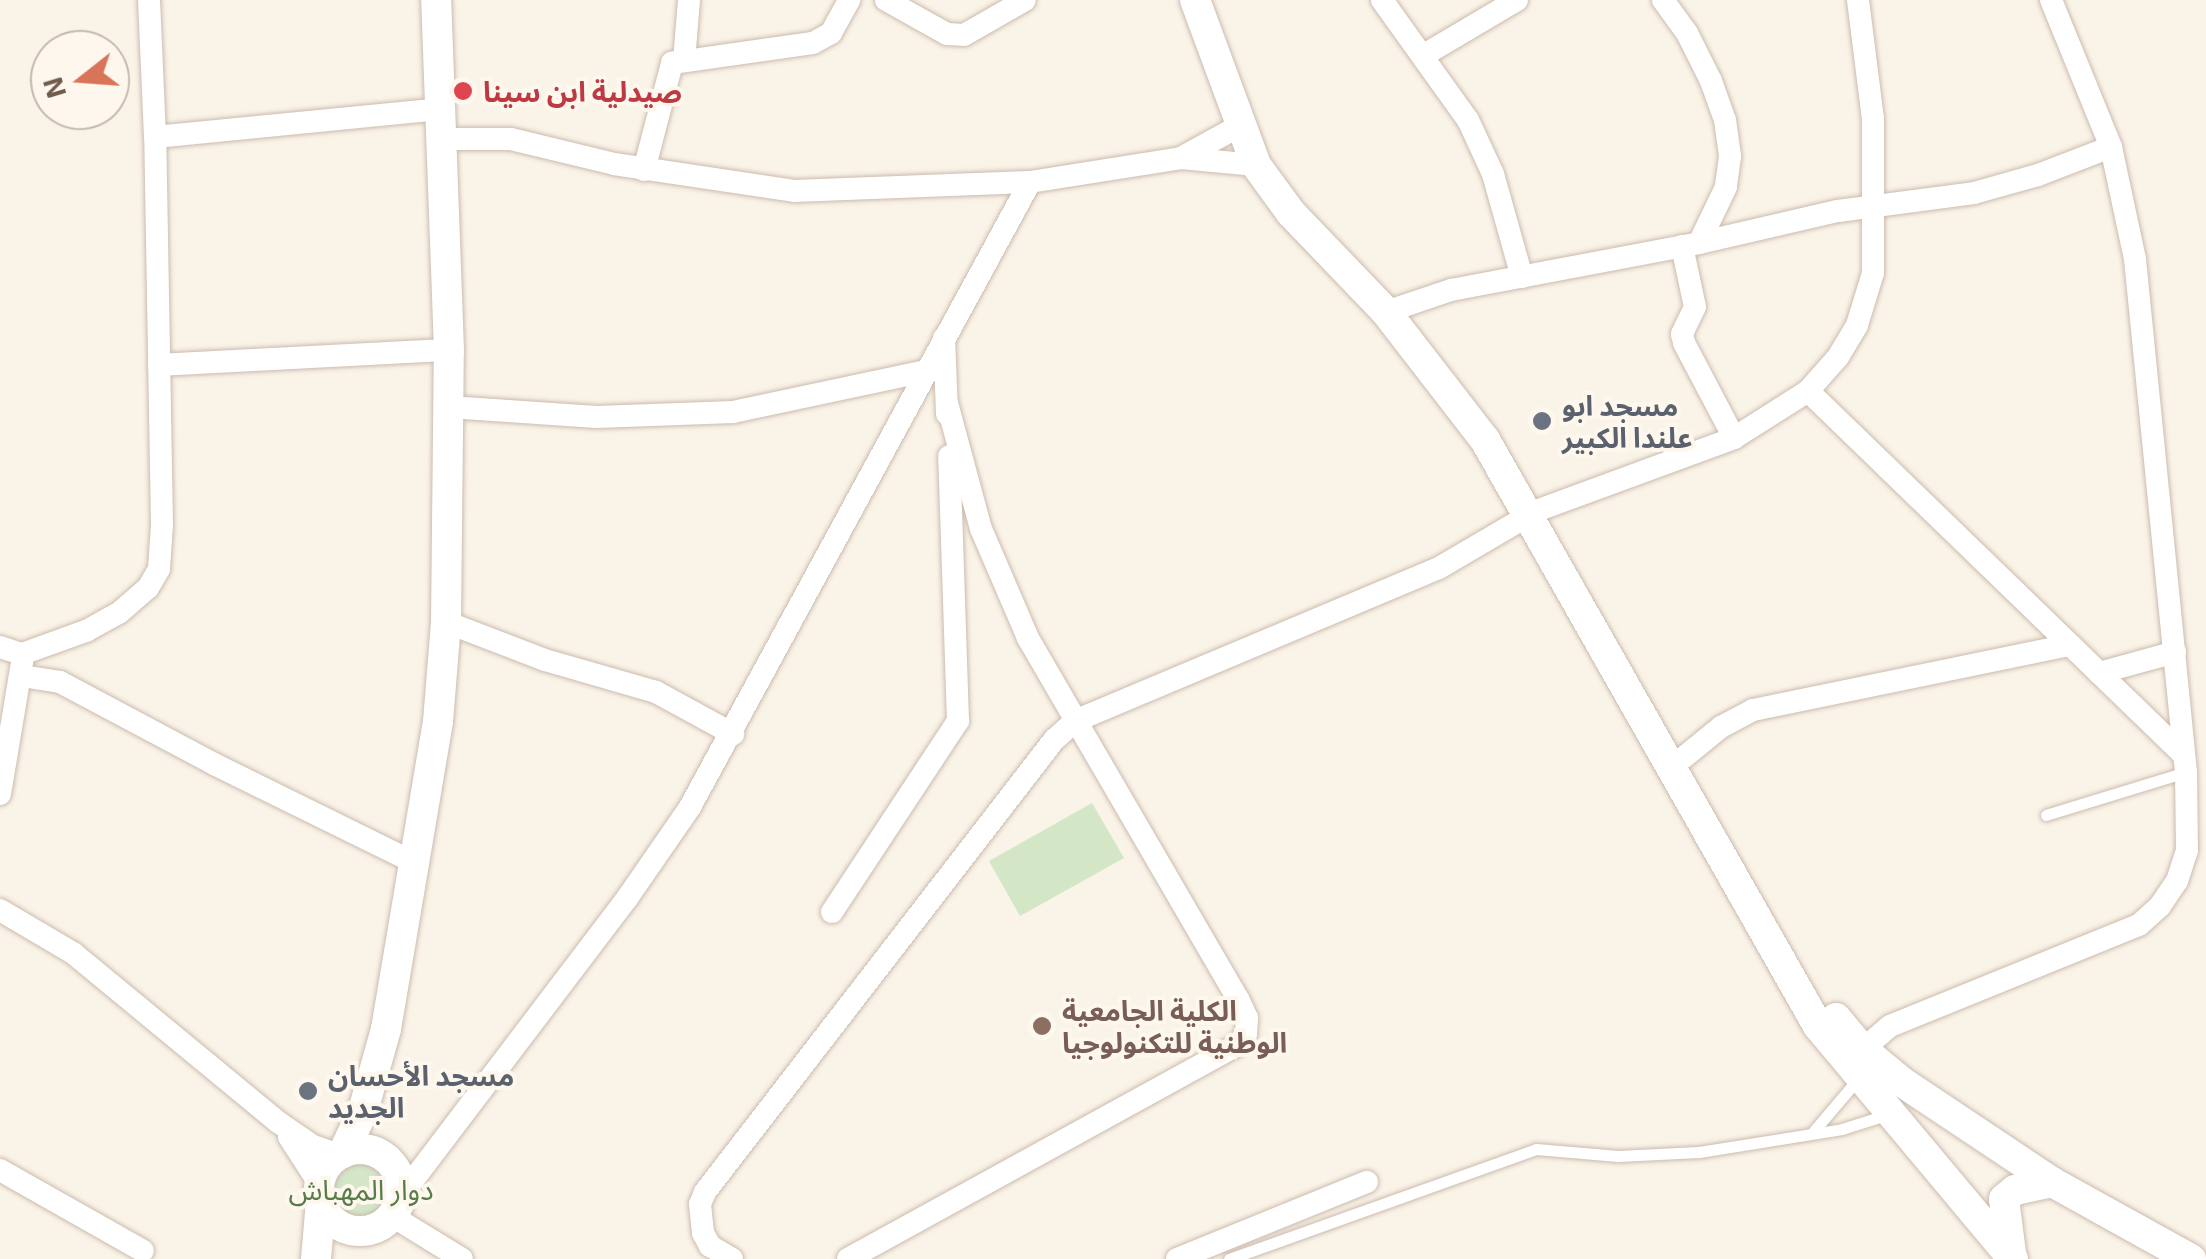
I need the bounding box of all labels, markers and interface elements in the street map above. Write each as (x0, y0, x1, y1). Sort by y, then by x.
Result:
north arrow (30, 30, 130, 130)
text: N (34, 74, 72, 103)
place label: صيدلية ابن سينا (483, 74, 682, 108)
marker: صيدلية ابن سينا (452, 80, 474, 102)
place label: مسجد ابو علندا الكبير (1562, 388, 1693, 454)
marker: مسجد ابو علندا الكبير (1531, 410, 1553, 432)
place label: الكلية الجامعية الوطنية للتكنولوجيا (1062, 993, 1287, 1059)
marker: الكلية الجامعية الوطنية للتكنولوجيا (1031, 1015, 1053, 1037)
place label: مسجد الأحسان الجديد (328, 1058, 514, 1124)
marker: مسجد الأحسان الجديد (297, 1080, 319, 1102)
park label: دوار المهباش (289, 1172, 433, 1206)

